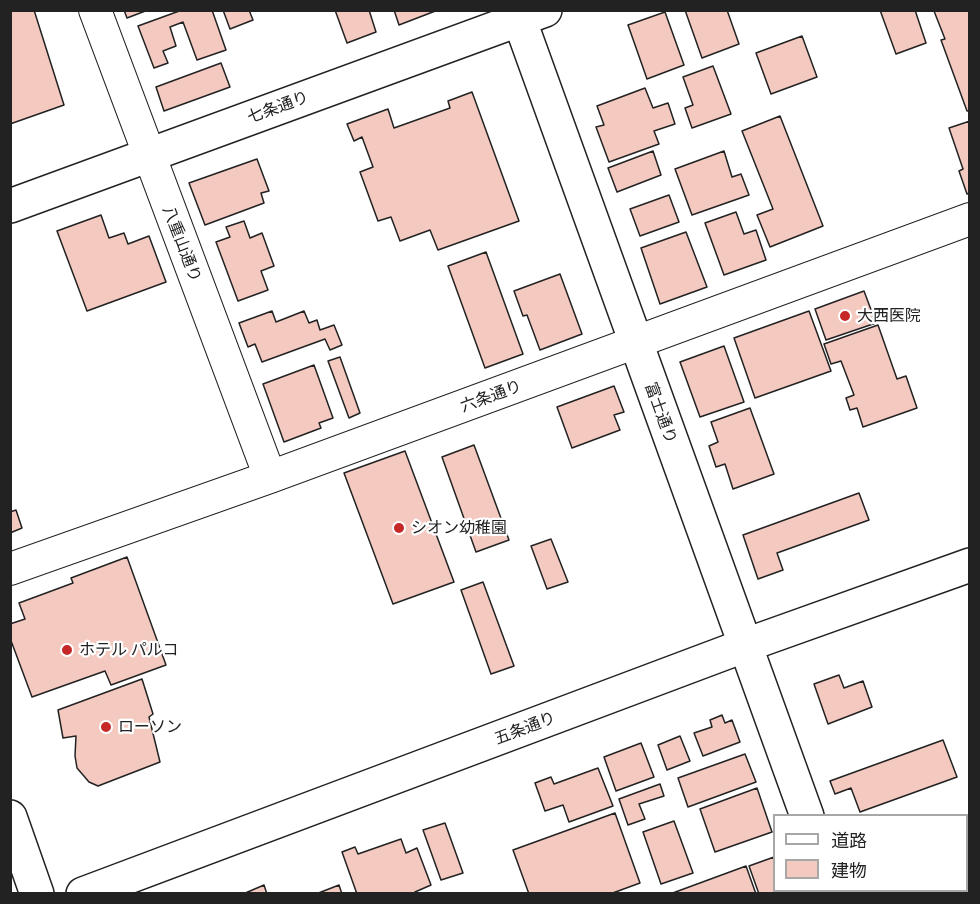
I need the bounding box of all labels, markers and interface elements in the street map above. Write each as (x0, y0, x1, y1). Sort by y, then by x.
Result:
street label: 七条通り (245, 87, 311, 127)
street label: 八重山通り (159, 203, 205, 285)
place label: 大西医院 (857, 306, 921, 326)
marker: 大西医院 (838, 309, 852, 323)
street label: 六条通り (458, 376, 524, 416)
street label: 富士通り (641, 380, 681, 446)
place label: シオン幼稚園 (411, 518, 507, 538)
marker: シオン幼稚園 (392, 521, 406, 535)
place label: ホテル パルコ (79, 640, 179, 660)
marker: ホテル パルコ (60, 643, 74, 657)
street label: 五条通り (492, 708, 558, 748)
place label: ローソン (118, 717, 182, 737)
marker: ローソン (99, 720, 113, 734)
legend (773, 814, 968, 892)
text: 道路 (831, 829, 867, 851)
text: 建物 (831, 859, 867, 881)

